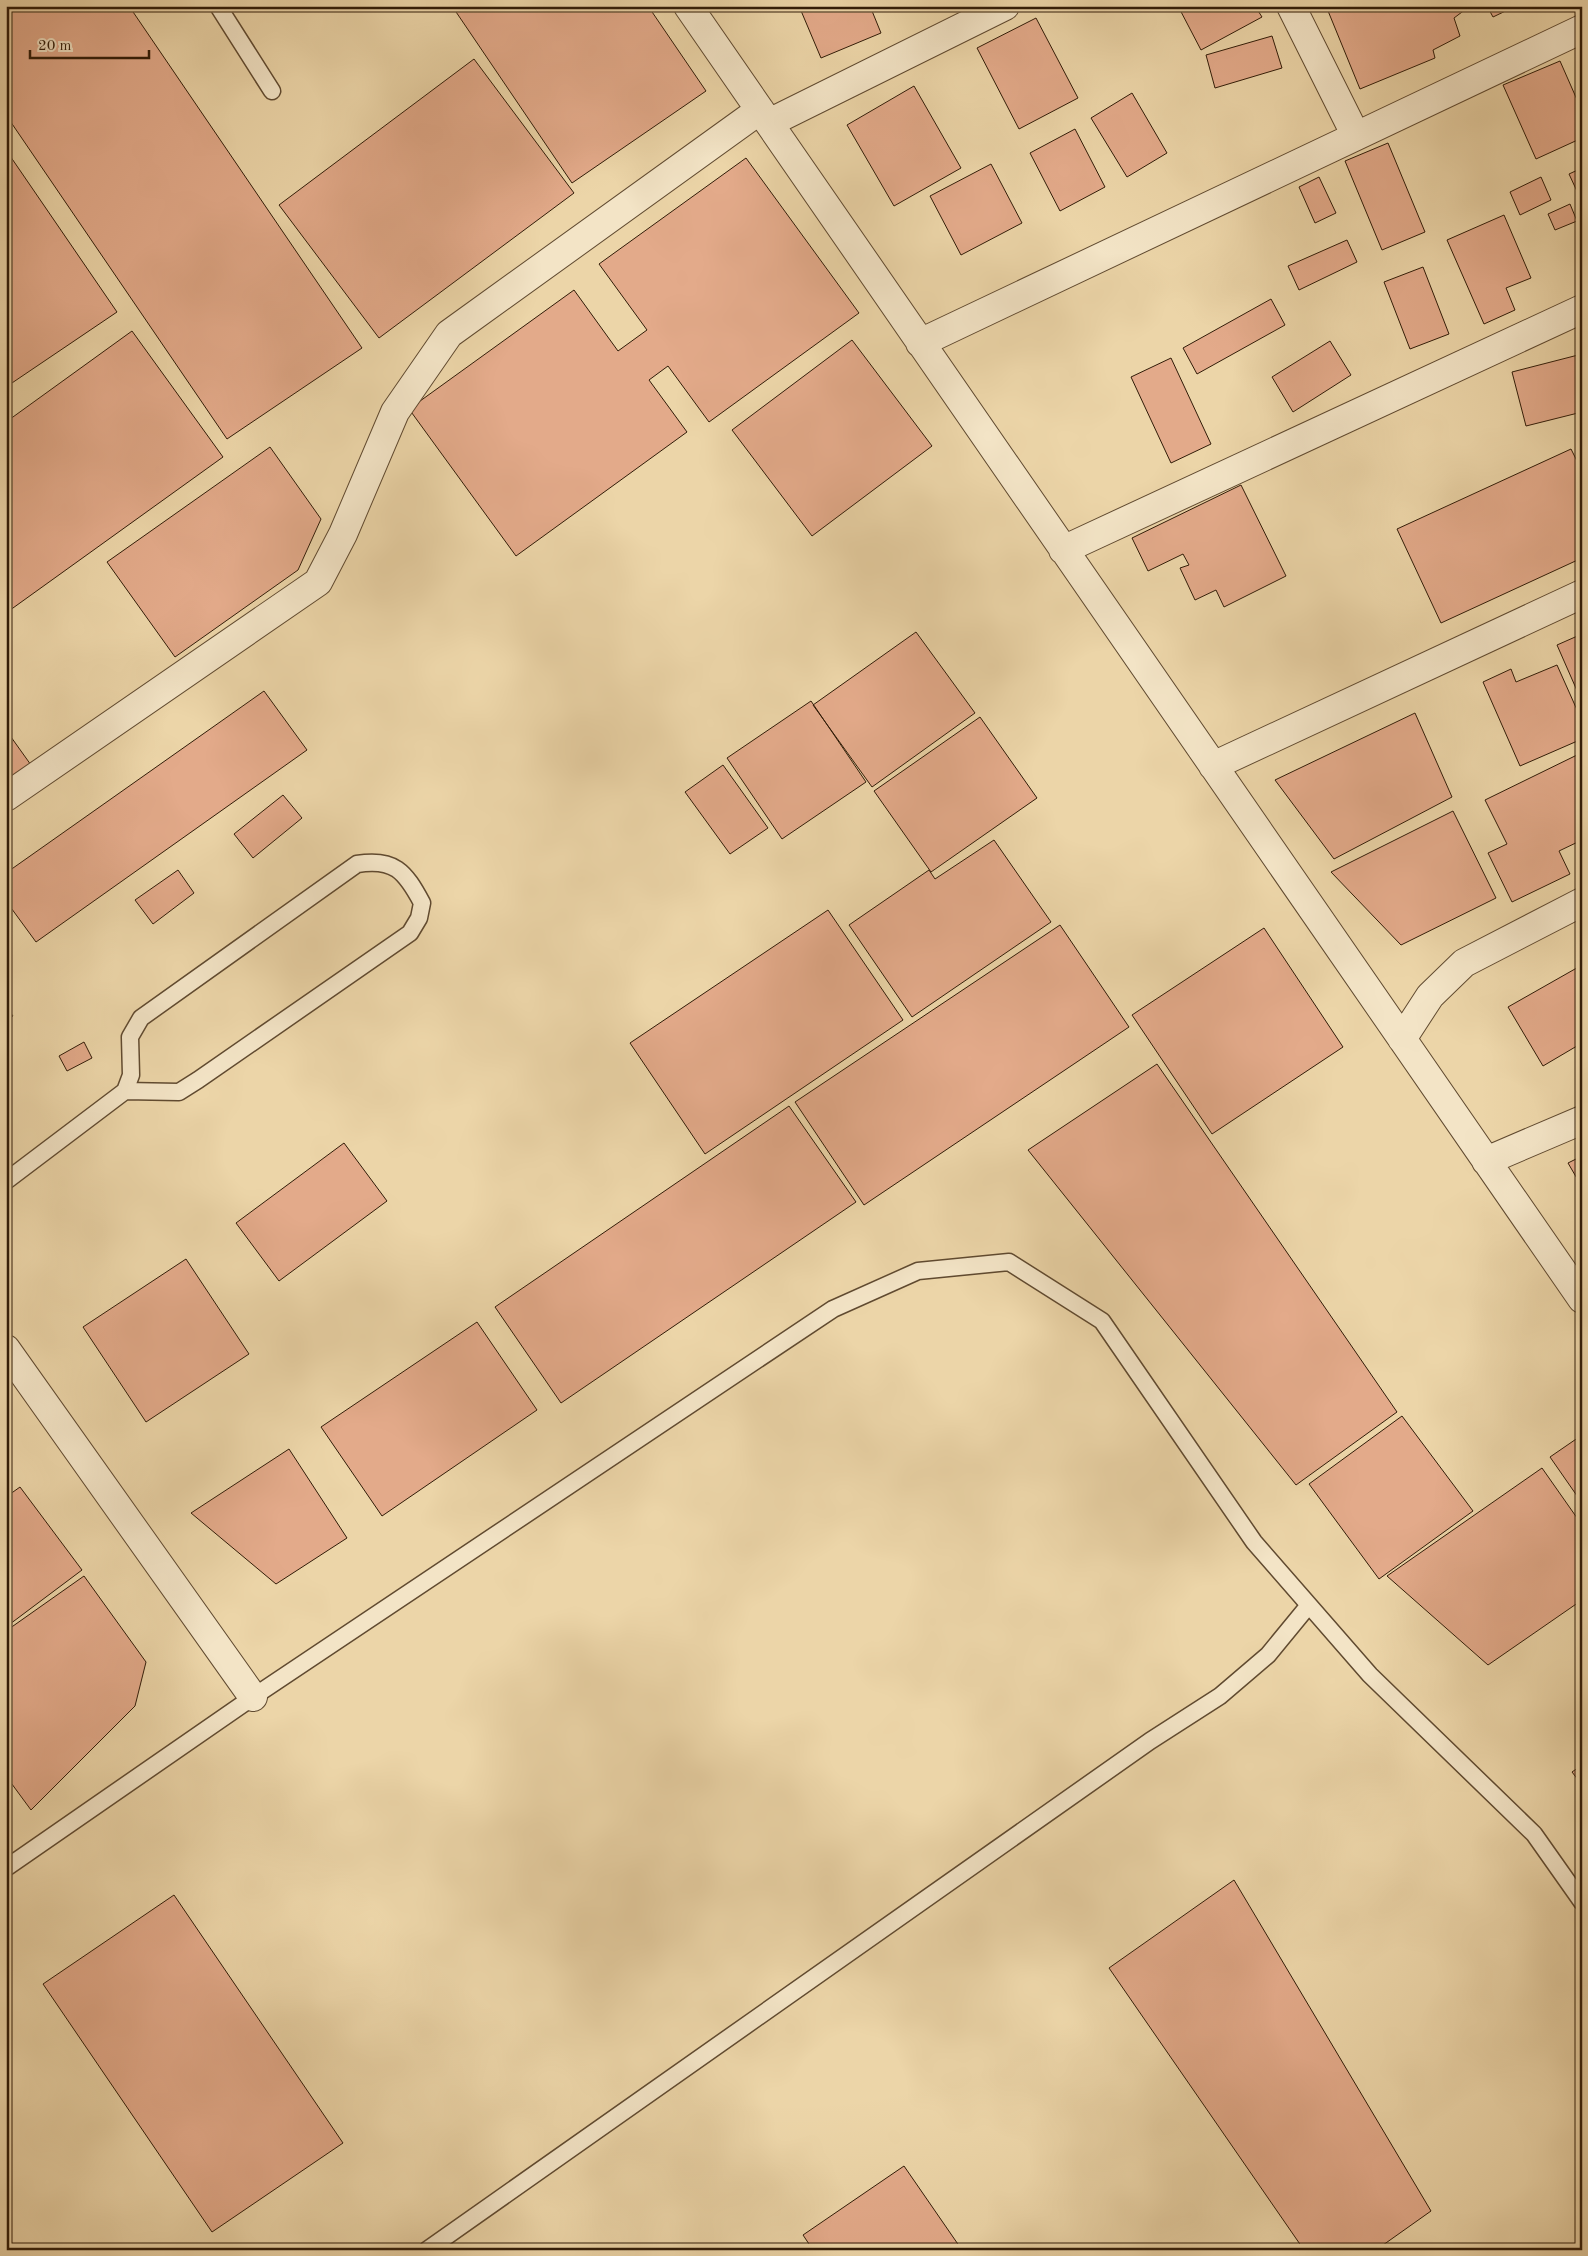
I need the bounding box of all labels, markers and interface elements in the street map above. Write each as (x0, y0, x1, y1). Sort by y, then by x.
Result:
scale bar (30, 28, 149, 60)
text: 20 m (38, 39, 72, 54)

